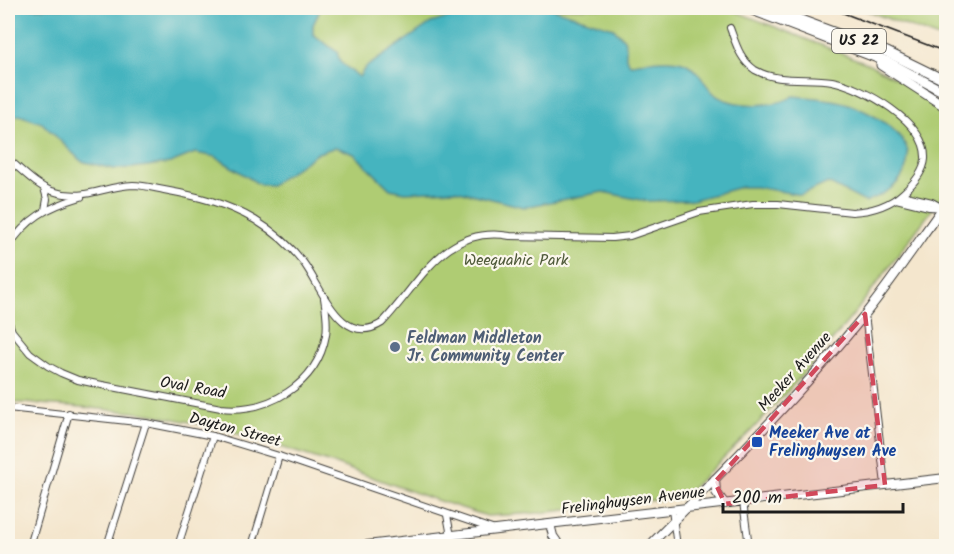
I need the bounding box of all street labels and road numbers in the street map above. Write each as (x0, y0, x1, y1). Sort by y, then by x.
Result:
road number: US 22 (832, 29, 886, 53)
street label: Meeker Avenue (752, 326, 838, 418)
street label: Oval Road (158, 370, 229, 406)
street label: Dayton Street (186, 406, 285, 454)
street label: Frelinghuysen Avenue (560, 480, 706, 522)

